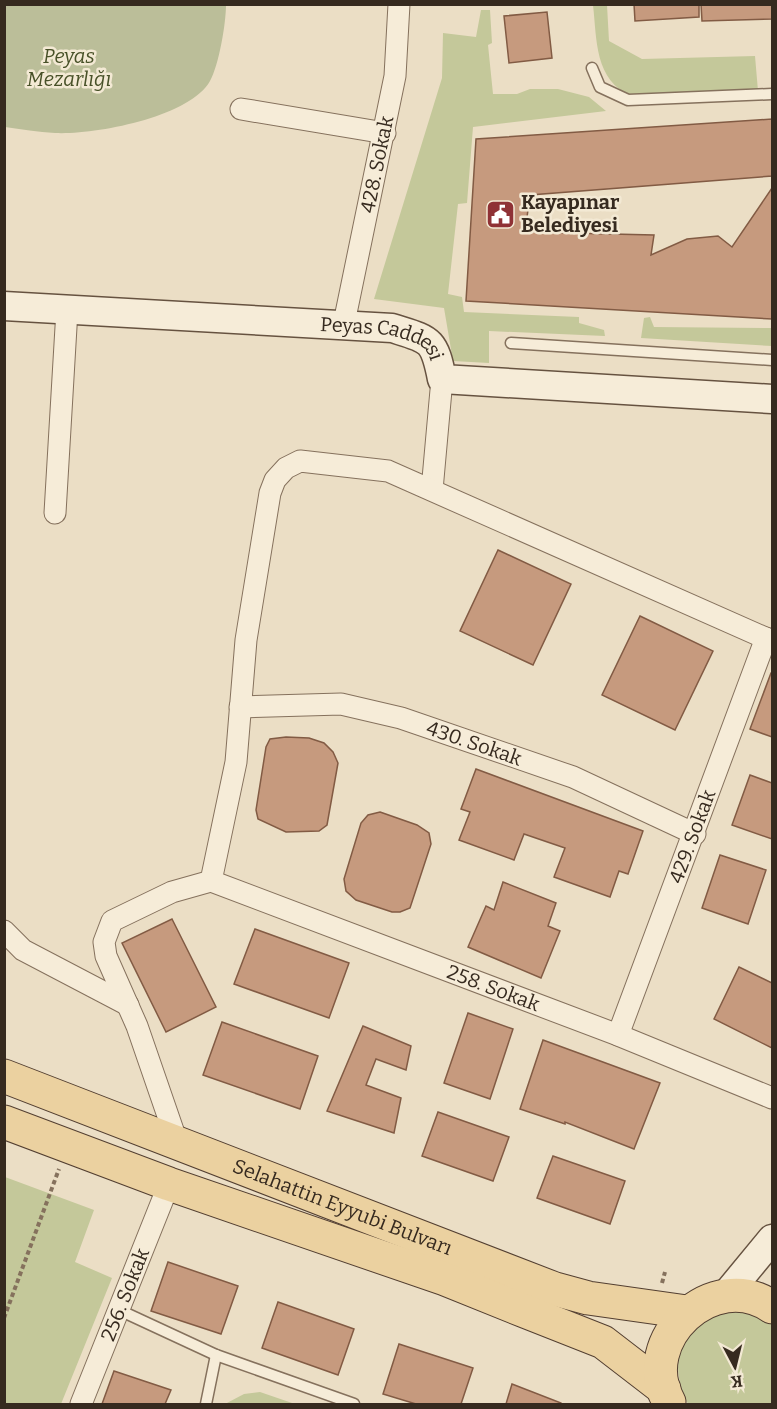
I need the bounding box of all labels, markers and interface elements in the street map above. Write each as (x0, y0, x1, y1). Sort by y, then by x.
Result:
park label: Peyas Mezarlığı (27, 44, 111, 91)
street label: 428. Sokak (355, 113, 399, 215)
place label: Kayapınar Belediyesi (521, 190, 620, 237)
public building icon: Kayapınar Belediyesi (484, 198, 516, 230)
street label: Peyas Caddesi (320, 312, 449, 363)
street label: 430. Sokak (423, 716, 526, 771)
street label: 429. Sokak (664, 786, 721, 886)
street label: 258. Sokak (444, 959, 544, 1017)
street label: Selahattin Eyyubi Bulvarı (229, 1154, 456, 1260)
street label: 256. Sokak (96, 1244, 154, 1344)
north arrow (705, 1337, 765, 1397)
text: K (729, 1371, 744, 1392)

